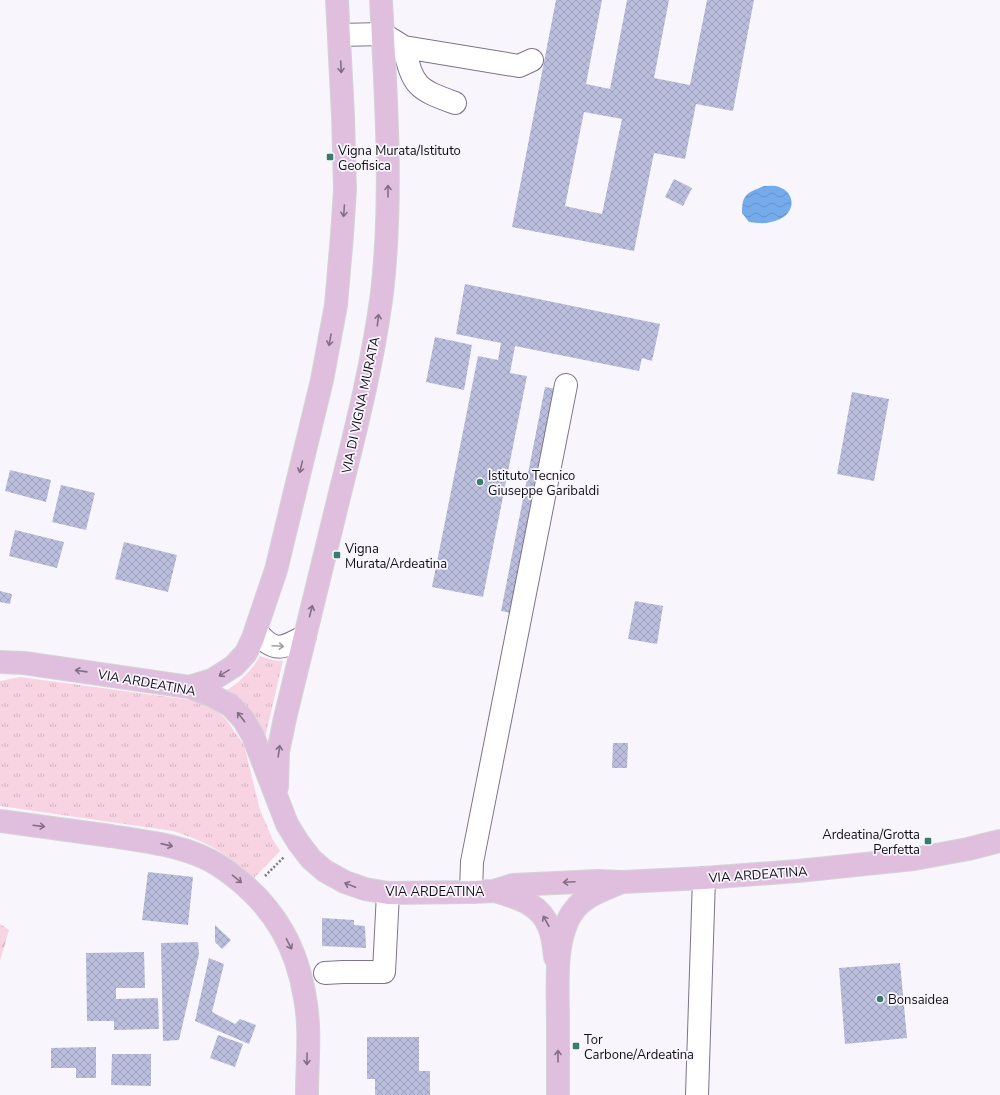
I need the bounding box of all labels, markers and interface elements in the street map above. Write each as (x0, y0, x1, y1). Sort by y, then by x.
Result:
one-way arrow (337, 60, 344, 73)
place label: Vigna Murata/Istituto Geofisica (337, 142, 461, 175)
marker: Vigna Murata/Istituto Geofisica (325, 152, 335, 162)
one-way arrow (384, 185, 392, 198)
one-way arrow (340, 204, 347, 217)
one-way arrow (374, 314, 382, 327)
one-way arrow (326, 333, 334, 346)
street label: VIA DI VIGNA MURATA (337, 335, 384, 476)
one-way arrow (296, 460, 304, 473)
place label: Istituto Tecnico Giuseppe Garibaldi (488, 467, 599, 500)
marker: Istituto Tecnico Giuseppe Garibaldi (475, 477, 485, 487)
place label: Vigna Murata/Ardeatina (344, 540, 447, 573)
marker: Vigna Murata/Ardeatina (332, 550, 342, 560)
one-way arrow (308, 605, 316, 618)
one-way arrow (272, 642, 285, 649)
street label: VIA ARDEATINA (95, 665, 198, 701)
one-way arrow (75, 667, 88, 675)
one-way arrow (218, 670, 230, 678)
one-way arrow (237, 711, 246, 722)
one-way arrow (275, 745, 283, 758)
one-way arrow (32, 822, 45, 830)
place label: Ardeatina/Grotta Perfetta (822, 826, 920, 859)
marker: Ardeatina/Grotta Perfetta (923, 836, 933, 846)
one-way arrow (160, 842, 173, 849)
street label: VIA ARDEATINA (707, 863, 809, 888)
one-way arrow (231, 874, 242, 883)
one-way arrow (563, 879, 576, 886)
one-way arrow (345, 880, 357, 888)
street label: VIA ARDEATINA (384, 883, 485, 901)
one-way arrow (542, 915, 549, 927)
one-way arrow (286, 938, 294, 950)
place label: Bonsaidea (888, 991, 949, 1009)
marker: Bonsaidea (875, 994, 885, 1004)
place label: Tor Carbone/Ardeatina (584, 1031, 694, 1064)
marker: Tor Carbone/Ardeatina (571, 1041, 581, 1051)
one-way arrow (554, 1050, 562, 1063)
one-way arrow (304, 1052, 311, 1065)

